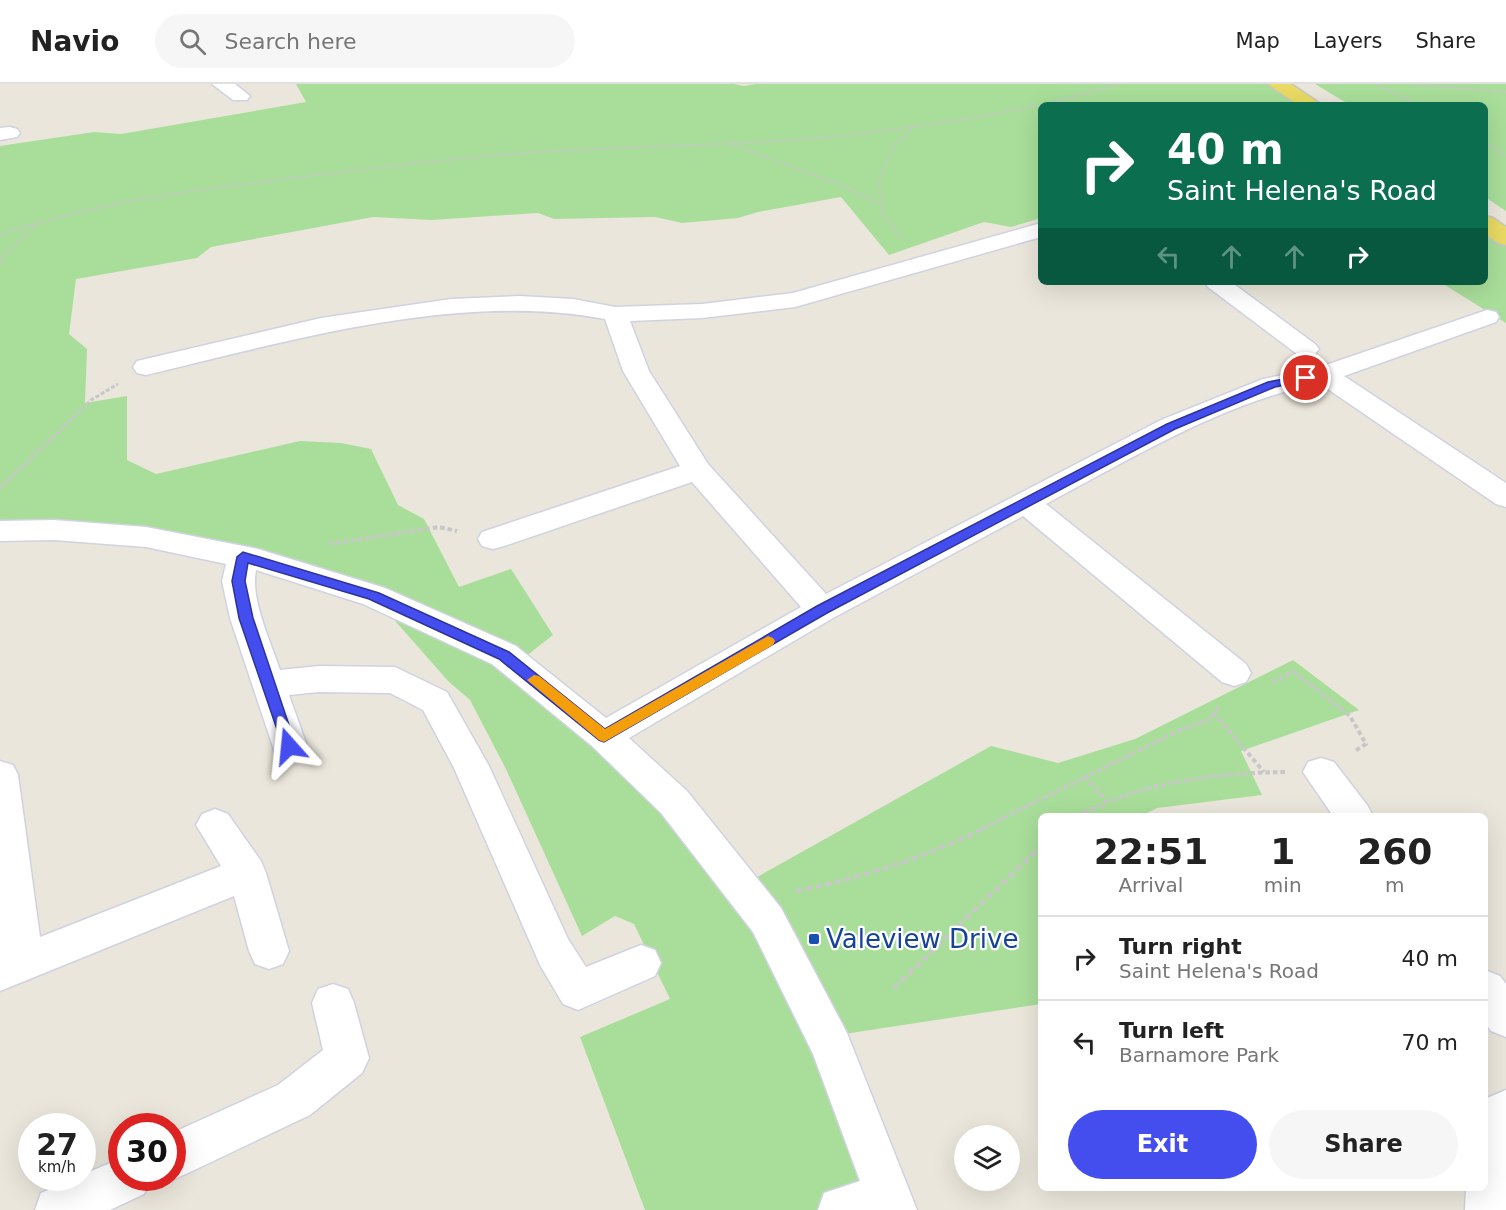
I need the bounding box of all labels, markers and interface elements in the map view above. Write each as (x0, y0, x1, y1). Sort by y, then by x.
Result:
search box (155, 14, 575, 68)
text: Navio (30, 25, 119, 58)
icon: search (176, 25, 209, 58)
text: Search here (224, 29, 357, 54)
text: Map (1236, 29, 1280, 53)
text: Layers (1313, 29, 1382, 53)
text: Share (1415, 29, 1476, 53)
text: 40 m (1167, 125, 1284, 174)
icon: right (1068, 126, 1146, 204)
text: Saint Helena's Road (1167, 175, 1437, 206)
icon: left (1152, 240, 1185, 273)
icon: ahead (1215, 240, 1248, 273)
icon: ahead (1278, 240, 1311, 273)
icon: right (1341, 240, 1374, 273)
pin (1280, 352, 1331, 403)
icon: arrive (1289, 361, 1322, 394)
position arrow (257, 714, 321, 778)
text: 22:51 (1094, 831, 1208, 872)
text: 1 (1270, 831, 1295, 872)
text: 260 (1357, 831, 1432, 872)
text: Arrival (1118, 873, 1183, 897)
text: min (1264, 873, 1302, 897)
text: m (1385, 873, 1405, 897)
place label: Valeview Drive (826, 924, 1018, 954)
marker: Valeview Drive (807, 932, 821, 946)
text: Turn right (1119, 934, 1242, 959)
icon: right (1068, 942, 1101, 975)
text: 40 m (1402, 946, 1458, 971)
text: Saint Helena's Road (1119, 959, 1319, 983)
text: Turn left (1119, 1018, 1224, 1043)
icon: left (1068, 1026, 1101, 1059)
text: 70 m (1402, 1030, 1458, 1055)
text: Barnamore Park (1119, 1043, 1279, 1067)
button: Exit (1068, 1110, 1257, 1179)
button: Share (1269, 1110, 1458, 1179)
speed limit sign: 30 (108, 1113, 186, 1191)
map controls (954, 1125, 1020, 1191)
button: layers (954, 1125, 1020, 1191)
text: 27 (36, 1127, 78, 1162)
text: km/h (38, 1158, 76, 1176)

